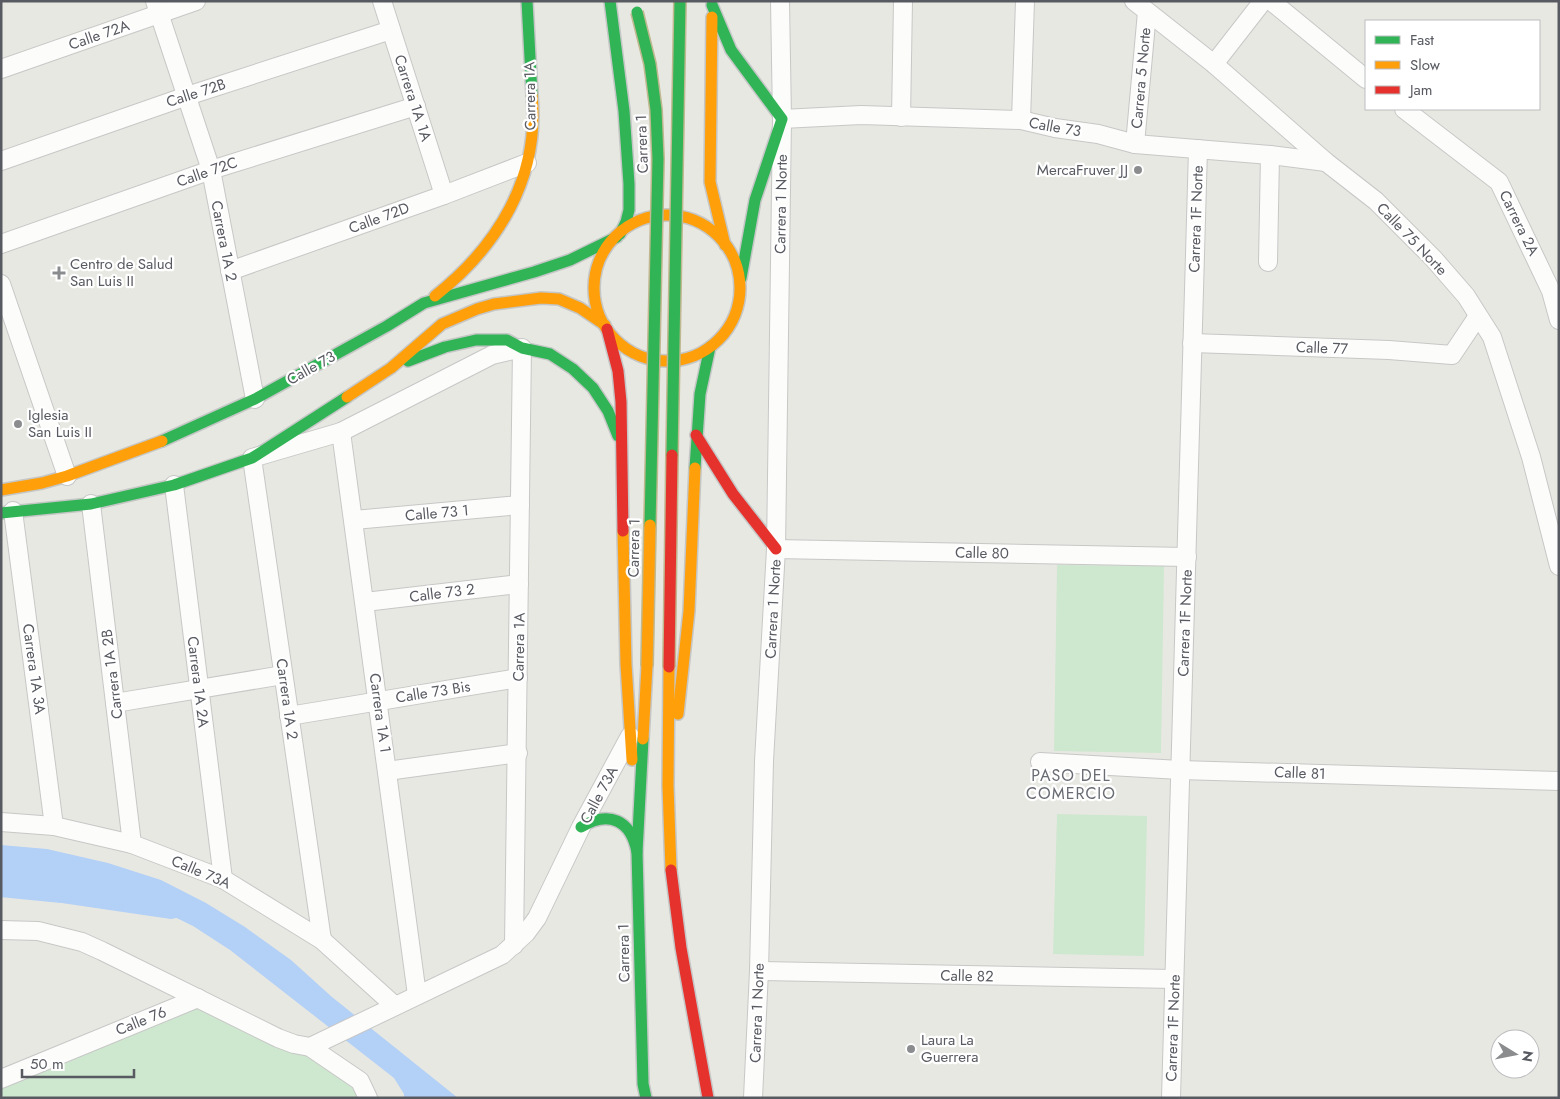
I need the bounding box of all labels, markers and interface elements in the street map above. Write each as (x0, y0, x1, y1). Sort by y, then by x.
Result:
street label: Calle 72A (66, 14, 132, 56)
legend (1365, 20, 1540, 110)
street label: Carrera 5 Norte (1126, 26, 1156, 129)
text: Fast (1410, 29, 1434, 51)
street label: Carrera 1A 1A (389, 52, 437, 144)
text: Slow (1410, 54, 1441, 76)
street label: Carrera 1A (518, 61, 542, 131)
street label: Calle 72B (163, 73, 229, 113)
text: Jam (1408, 79, 1433, 101)
street label: Calle 73 (1027, 112, 1083, 142)
street label: Carrera 1 (630, 114, 654, 174)
street label: Calle 72C (173, 151, 241, 193)
street label: Carrera 1 Norte (769, 154, 793, 254)
place label: MercaFruver JJ (1037, 159, 1128, 181)
marker: MercaFruver JJ (1132, 164, 1144, 176)
street label: Carrera 1F Norte (1183, 165, 1209, 273)
street label: Carrera 2A (1494, 186, 1544, 260)
street label: Calle 72D (346, 197, 412, 239)
street label: Calle 75 Norte (1372, 198, 1453, 281)
street label: Carrera 1A 2 (205, 199, 243, 283)
place label: Centro de Salud San Luis II (70, 253, 173, 292)
marker: Centro de Salud San Luis II (52, 266, 66, 280)
street label: Calle 77 (1295, 336, 1349, 360)
street label: Calle 73 (283, 346, 339, 390)
place label: Iglesia San Luis II (28, 404, 92, 443)
marker: Iglesia San Luis II (12, 418, 24, 430)
street label: Calle 73 1 (404, 499, 470, 527)
street label: Carrera 1 (622, 518, 646, 578)
street label: Calle 80 (955, 542, 1009, 564)
street label: Carrera 1 Norte (759, 558, 787, 659)
street label: Carrera 1F Norte (1172, 569, 1198, 677)
street label: Calle 73 2 (408, 578, 476, 608)
street label: Carrera 1A (507, 612, 531, 682)
street label: Carrera 1A 3A (17, 622, 51, 716)
street label: Carrera 1A 2B (96, 628, 128, 720)
street label: Carrera 1A 2A (181, 635, 215, 729)
street label: Carrera 1A 2 (270, 657, 304, 741)
street label: Carrera 1A 1 (364, 672, 396, 754)
street label: Calle 73 Bis (394, 675, 472, 709)
street label: Calle 81 (1274, 761, 1326, 785)
street label: Calle 73A (575, 762, 623, 828)
district label: PASO DEL COMERCIO (1026, 764, 1116, 805)
street label: Calle 73A (168, 850, 234, 894)
street label: Carrera 1 (612, 923, 636, 983)
street label: Carrera 1 Norte (744, 963, 770, 1063)
street label: Calle 82 (940, 965, 994, 987)
street label: Carrera 1F Norte (1160, 974, 1186, 1082)
street label: Calle 76 (112, 1001, 170, 1041)
place label: Laura La Guerrera (921, 1029, 978, 1068)
north arrow (1490, 1029, 1540, 1079)
marker: Laura La Guerrera (905, 1043, 917, 1055)
scale bar (22, 1046, 135, 1078)
text: N (1517, 1049, 1539, 1063)
text: 50 m (30, 1053, 64, 1075)

